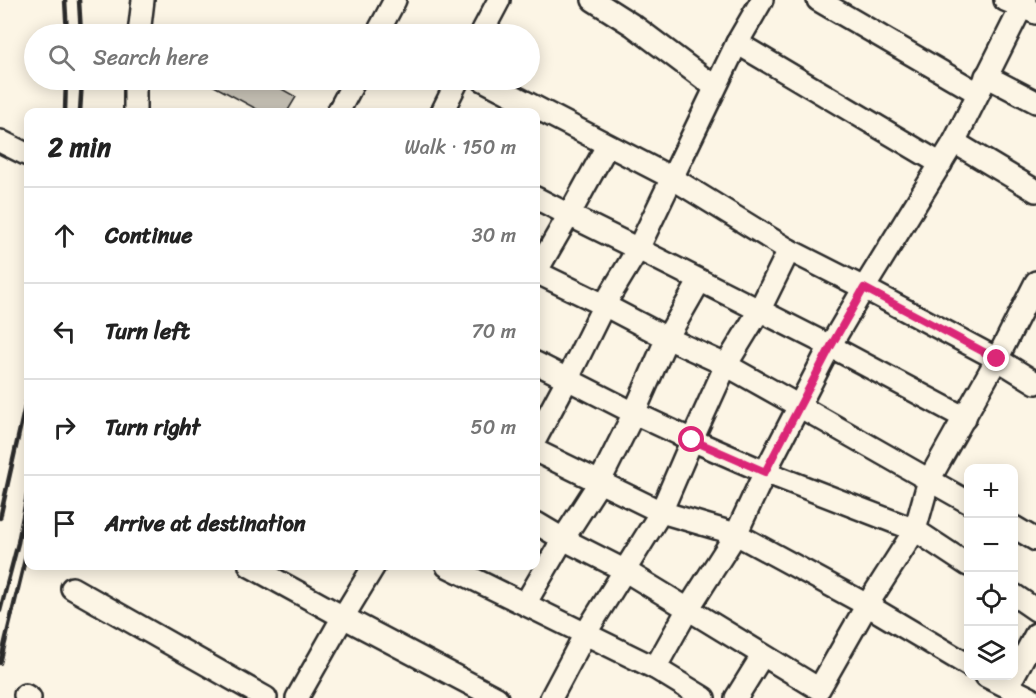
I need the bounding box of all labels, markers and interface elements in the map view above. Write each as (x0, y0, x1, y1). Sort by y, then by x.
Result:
search box (24, 24, 540, 90)
text: Search here (93, 38, 209, 77)
icon: search (45, 41, 78, 74)
text: 2 min (48, 124, 111, 170)
text: Walk · 150 m (404, 130, 516, 165)
text: Continue (105, 216, 193, 255)
text: 30 m (472, 218, 516, 253)
icon: ahead (48, 219, 81, 252)
text: Turn left (105, 312, 190, 351)
text: 70 m (471, 314, 516, 349)
icon: left (48, 315, 81, 348)
route end (983, 345, 1009, 371)
text: Turn right (105, 408, 200, 447)
text: 50 m (471, 410, 516, 445)
icon: right (48, 411, 81, 444)
route start (678, 426, 704, 452)
map controls (964, 464, 1018, 680)
button: + (964, 464, 1018, 518)
text: Arrive at destination (105, 504, 306, 543)
icon: arrive (48, 507, 81, 540)
button: − (964, 518, 1018, 572)
button: locate (964, 572, 1018, 626)
button: layers (964, 626, 1018, 680)

